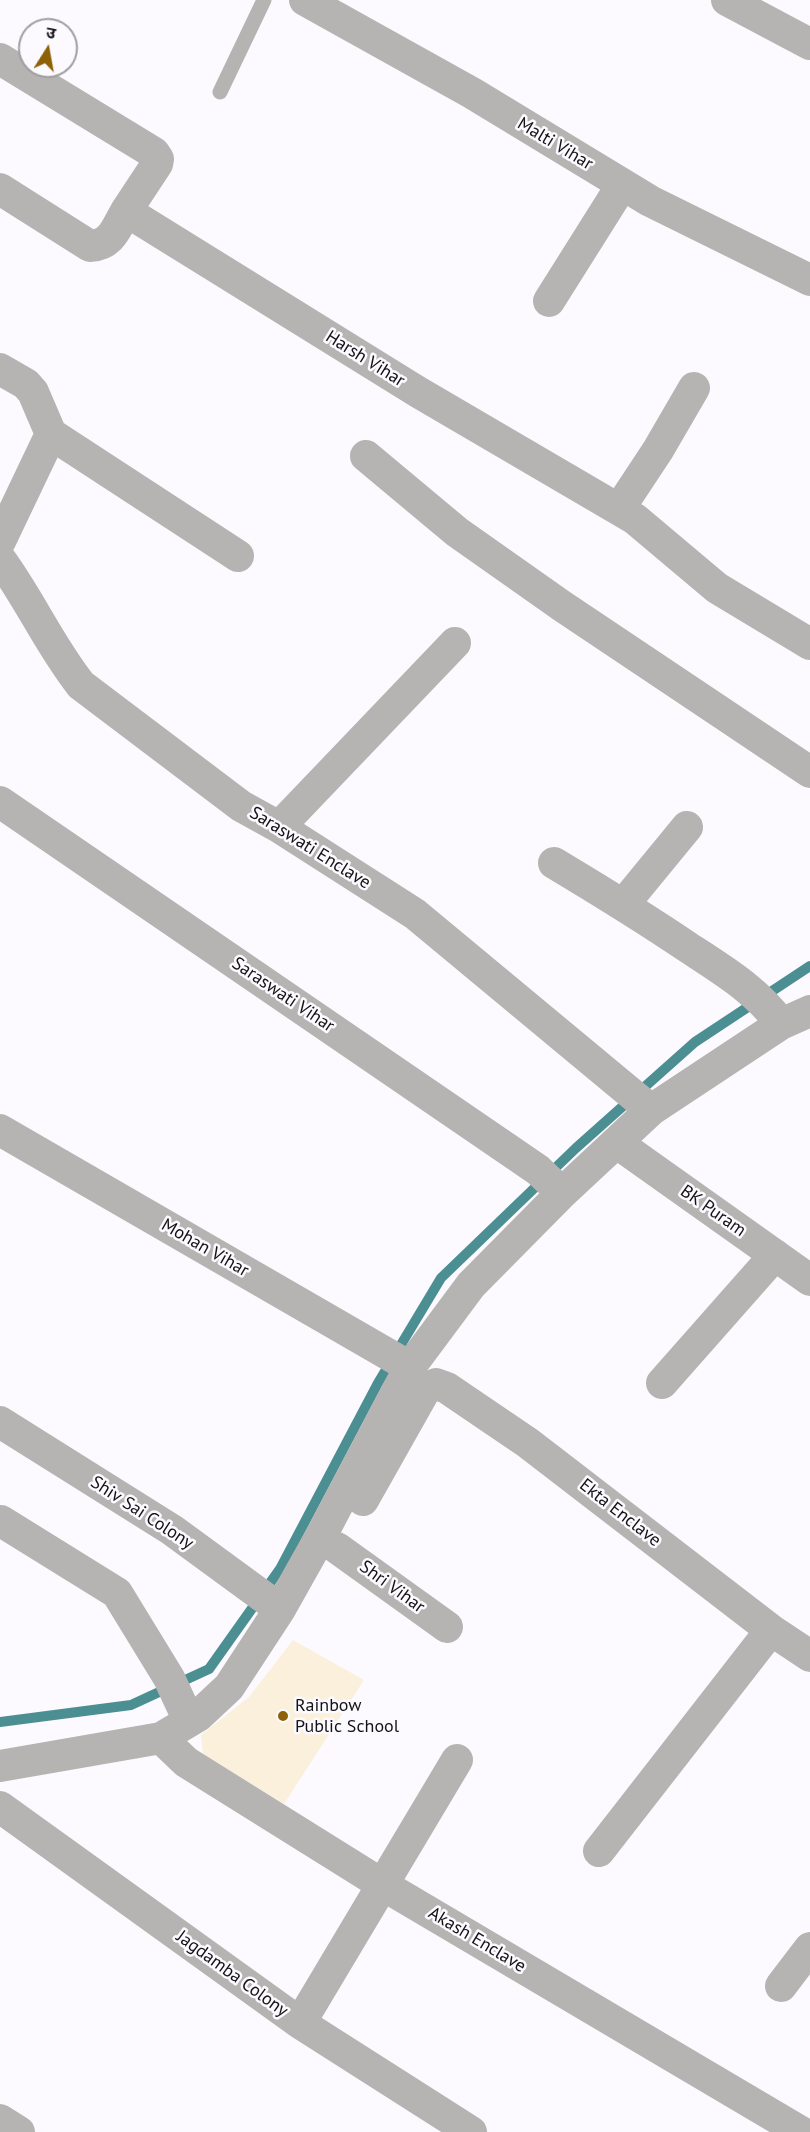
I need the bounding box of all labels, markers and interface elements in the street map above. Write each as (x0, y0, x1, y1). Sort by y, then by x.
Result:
north arrow (18, 18, 78, 78)
text: उ (45, 22, 58, 43)
street label: Malti Vihar (513, 113, 597, 175)
street label: Harsh Vihar (321, 326, 409, 392)
street label: Saraswati Enclave (246, 802, 374, 894)
street label: Saraswati Vihar (228, 953, 338, 1037)
street label: BK Puram (676, 1181, 750, 1241)
street label: Mohan Vihar (157, 1214, 253, 1282)
street label: Shiv Sai Colony (87, 1472, 197, 1554)
street label: Ekta Enclave (575, 1474, 665, 1552)
street label: Shri Vihar (355, 1556, 429, 1618)
place label: Rainbow Public School (295, 1695, 399, 1738)
marker: Rainbow Public School (276, 1709, 290, 1723)
street label: Akash Enclave (424, 1902, 530, 1978)
street label: Jagdamba Colony (172, 1926, 292, 2022)

